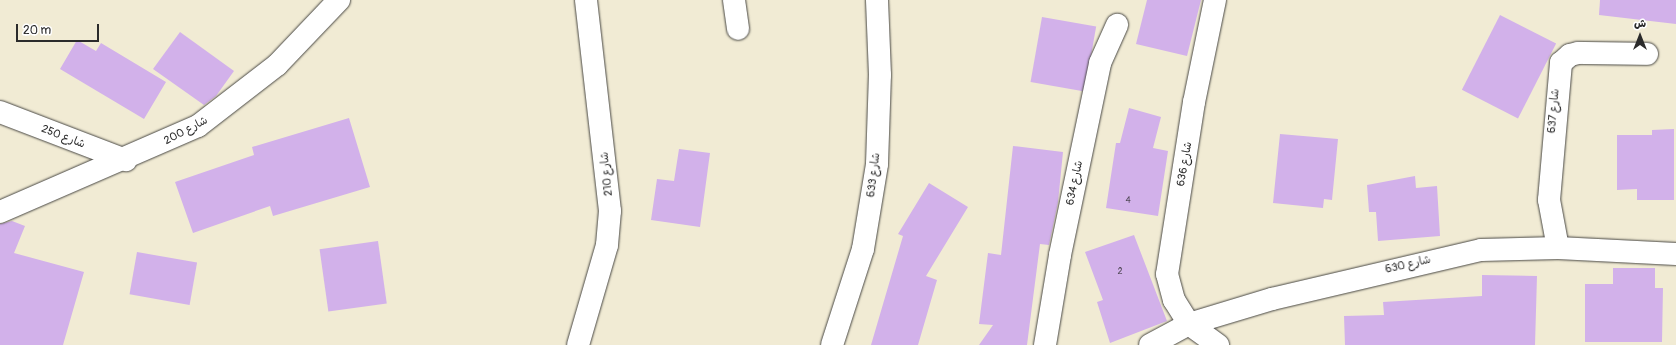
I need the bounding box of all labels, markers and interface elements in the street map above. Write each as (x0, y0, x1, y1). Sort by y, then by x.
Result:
scale bar (18, 16, 101, 42)
north arrow (1620, 16, 1660, 56)
text: ش (1634, 17, 1646, 30)
text: 20 m (23, 23, 51, 38)
street label: شارع 637 (1545, 88, 1563, 134)
street label: شارع 200 (162, 114, 210, 148)
street label: شارع 250 (39, 123, 87, 151)
street label: شارع 636 (1175, 141, 1195, 187)
street label: شارع 210 (598, 151, 616, 197)
street label: شارع 633 (865, 152, 883, 198)
street label: شارع 634 (1064, 160, 1086, 206)
house number: 4 (1125, 196, 1131, 206)
street label: شارع 630 (1384, 253, 1432, 277)
house number: 2 (1117, 267, 1123, 277)

